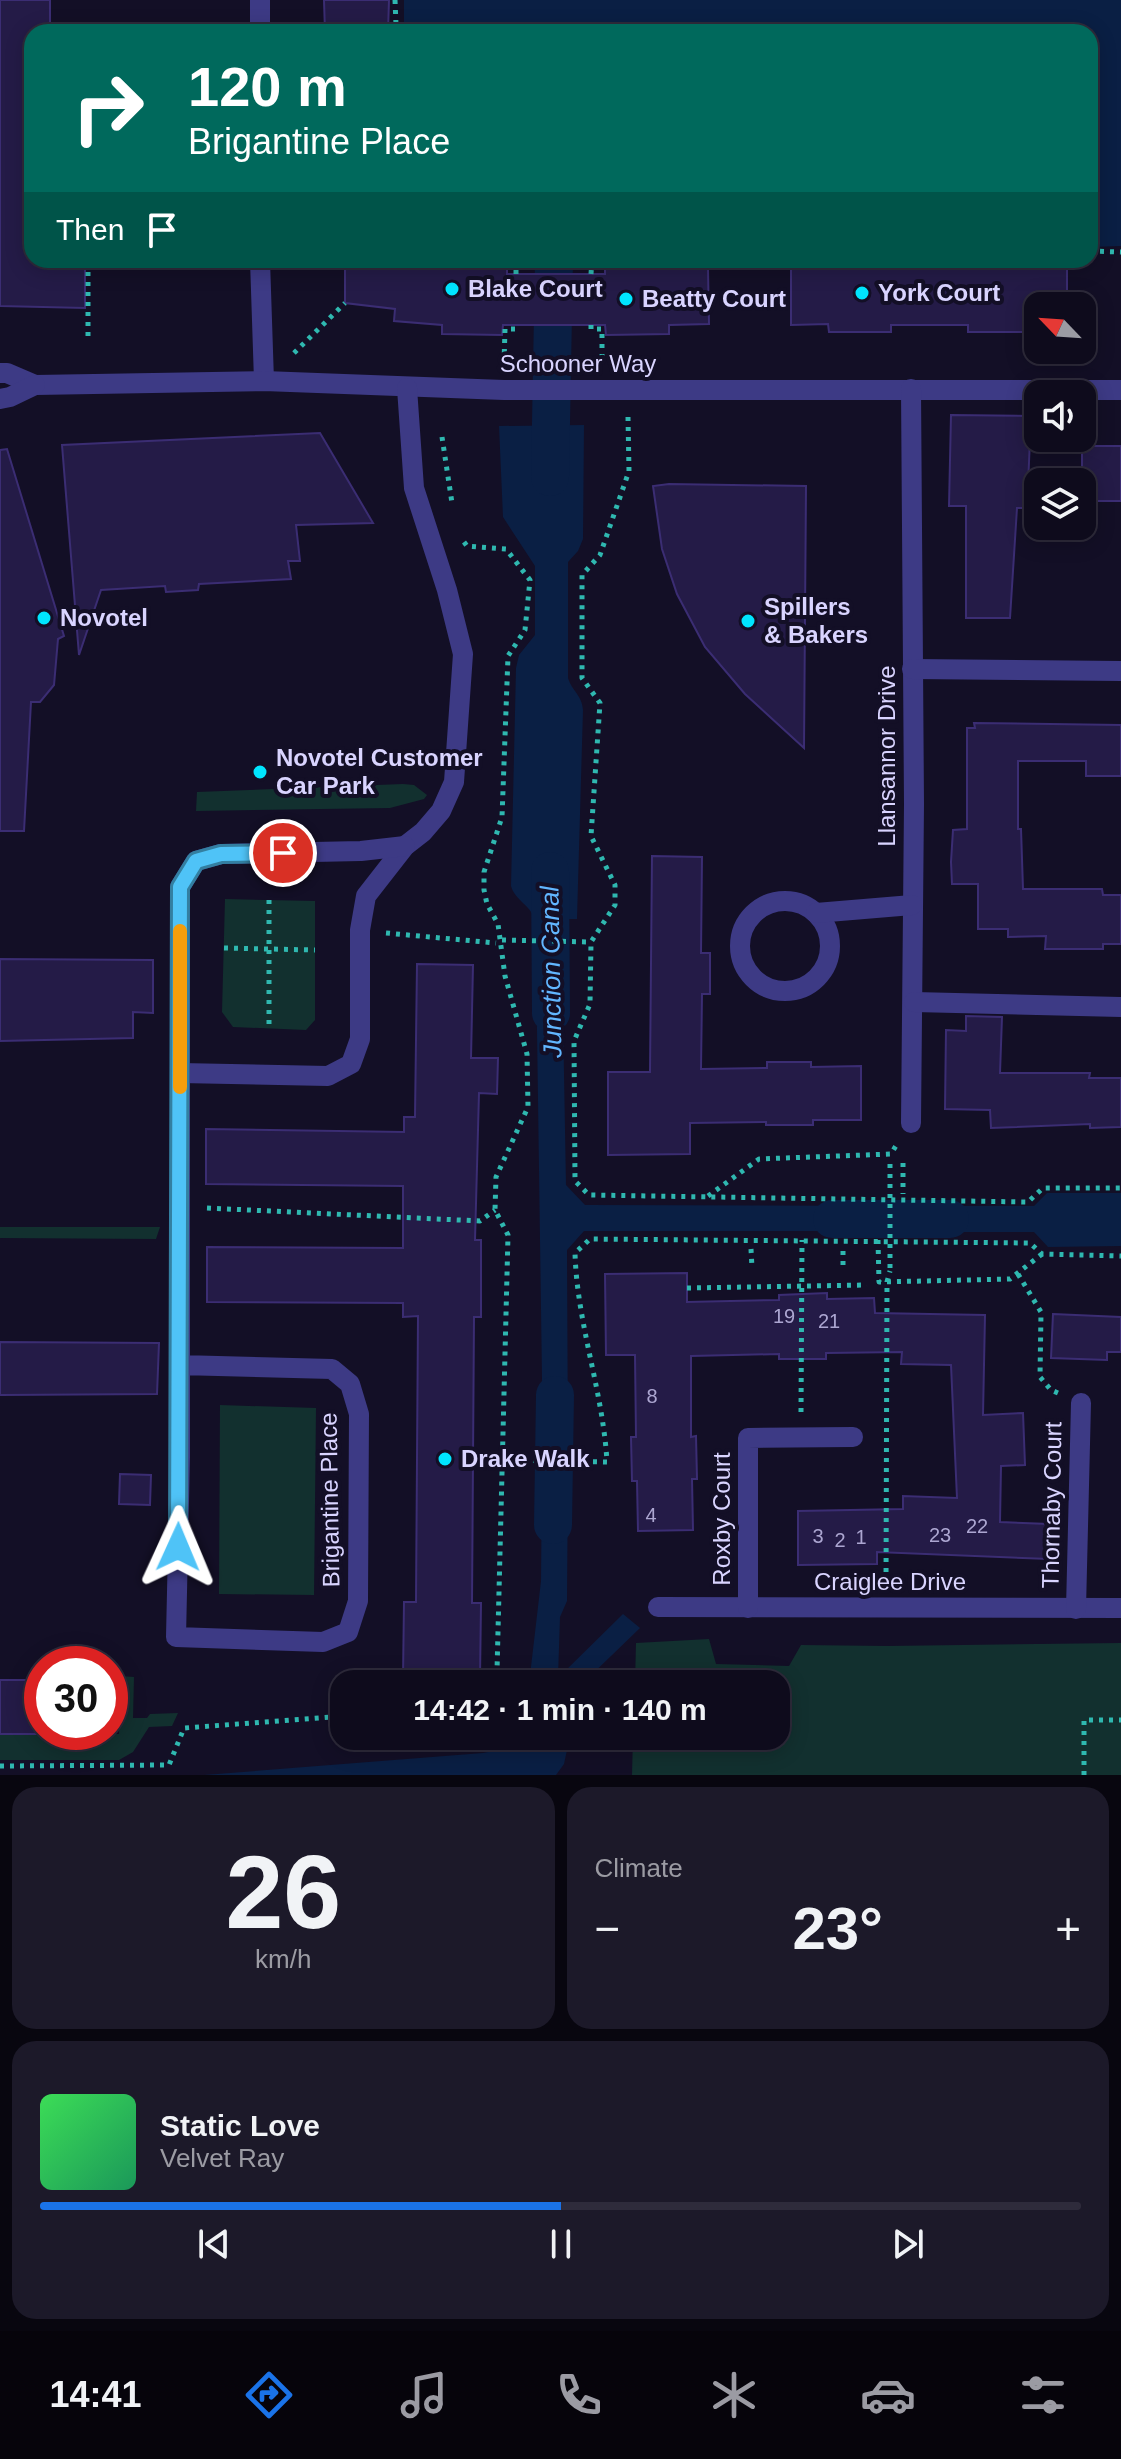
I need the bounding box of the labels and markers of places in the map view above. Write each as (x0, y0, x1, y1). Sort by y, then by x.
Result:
place label: Blake Court (468, 275, 603, 302)
place label: York Court (878, 279, 1000, 306)
marker: Blake Court (443, 280, 461, 298)
marker: York Court (853, 284, 871, 302)
place label: Beatty Court (642, 285, 786, 312)
marker: Beatty Court (617, 290, 635, 308)
place label: Spillers & Bakers (764, 593, 868, 648)
place label: Novotel (60, 604, 148, 631)
marker: Novotel (35, 609, 53, 627)
marker: Spillers & Bakers (739, 612, 757, 630)
place label: Novotel Customer Car Park (276, 744, 483, 799)
marker: Novotel Customer Car Park (251, 763, 269, 781)
pin (249, 819, 317, 887)
place label: Drake Walk (461, 1445, 590, 1472)
marker: Drake Walk (436, 1450, 454, 1468)

